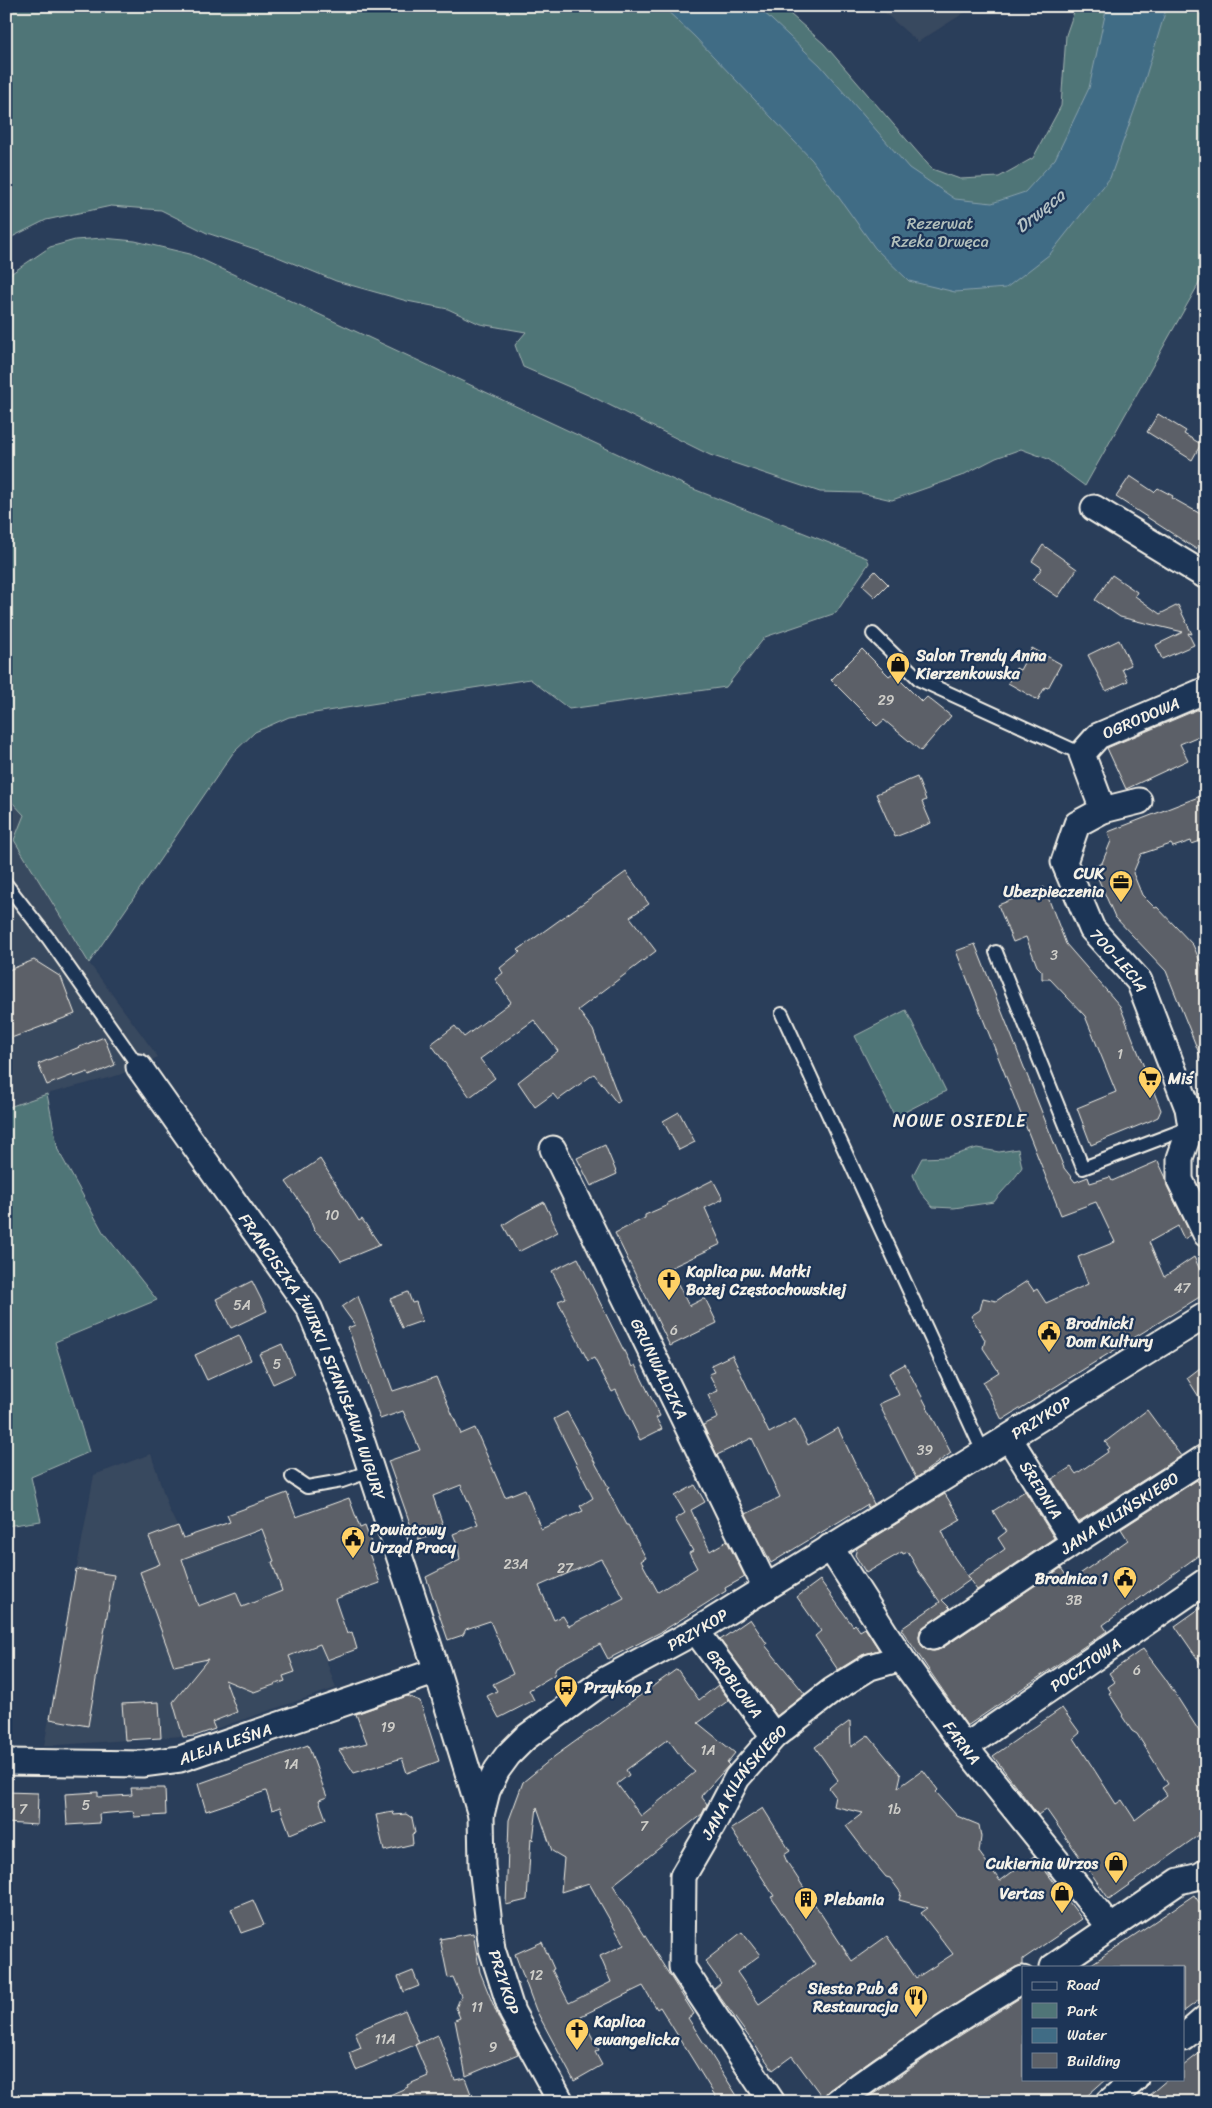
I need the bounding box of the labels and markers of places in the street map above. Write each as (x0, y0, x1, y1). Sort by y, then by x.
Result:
place label: Salon Trendy Anna Kierzenkowska (915, 641, 1047, 688)
shop icon: Salon Trendy Anna Kierzenkowska (885, 651, 911, 685)
place label: CUK Ubezpieczenia (1003, 859, 1105, 906)
office icon: CUK Ubezpieczenia (1108, 869, 1134, 903)
place label: Miś (1167, 1064, 1195, 1093)
supermarket icon: Miś (1137, 1065, 1163, 1099)
place label: Kaplica pw. Matki Bożej Częstochowskiej (685, 1257, 847, 1304)
church icon: Kaplica pw. Matki Bożej Częstochowskiej (656, 1267, 682, 1301)
place label: Brodnicki Dom Kultury (1066, 1309, 1154, 1356)
public building icon: Brodnicki Dom Kultury (1036, 1319, 1062, 1353)
place label: Powiatowy Urząd Pracy (370, 1515, 457, 1562)
public building icon: Powiatowy Urząd Pracy (340, 1525, 366, 1559)
place label: Brodnica 1 (1035, 1564, 1108, 1593)
public building icon: Brodnica 1 (1112, 1565, 1138, 1599)
place label: Przykop I (584, 1673, 653, 1702)
bus stop icon: Przykop I (553, 1674, 579, 1708)
place label: Cukiernia Wrzos (985, 1849, 1098, 1878)
shop icon: Cukiernia Wrzos (1103, 1850, 1129, 1884)
place label: Vertas (999, 1879, 1044, 1908)
shop icon: Vertas (1049, 1880, 1075, 1914)
place label: Plebania (824, 1885, 884, 1914)
building icon: Plebania (793, 1886, 819, 1920)
place label: Siesta Pub & Restauracja (807, 1974, 899, 2021)
restaurant icon: Siesta Pub & Restauracja (903, 1984, 929, 2018)
place label: Kaplica ewangelicka (593, 2007, 680, 2054)
church icon: Kaplica ewangelicka (564, 2017, 590, 2051)

